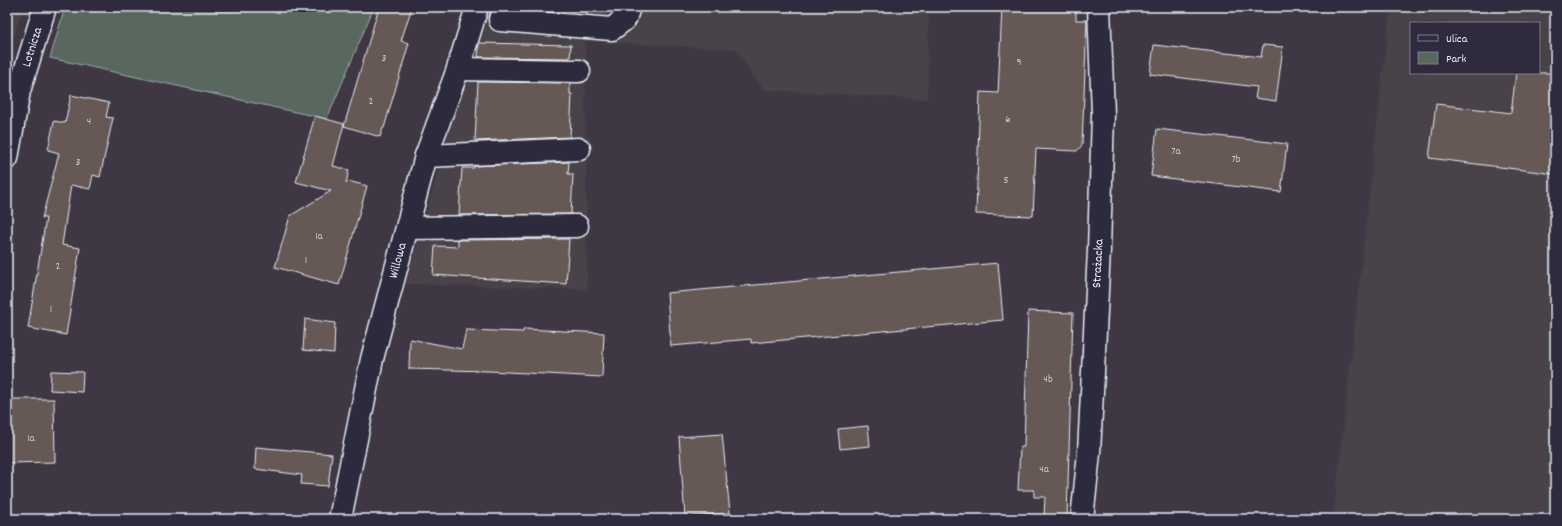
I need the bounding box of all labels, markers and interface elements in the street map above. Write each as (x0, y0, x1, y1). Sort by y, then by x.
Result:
legend (1410, 22, 1540, 74)
street label: Lotnicza (17, 24, 48, 69)
text: Ulica (1446, 31, 1468, 48)
house number: 3 (382, 51, 387, 67)
text: Park (1446, 51, 1467, 68)
house number: 9 (1016, 55, 1022, 71)
house number: 2 (369, 94, 374, 110)
house number: 6 (1005, 112, 1011, 128)
house number: 4 (87, 114, 91, 130)
house number: 7a (1171, 144, 1182, 160)
house number: 7b (1232, 152, 1241, 168)
house number: 3 (76, 155, 81, 171)
house number: 5 (1003, 173, 1009, 189)
house number: 1a (315, 229, 324, 245)
street label: Strażacka (1088, 238, 1109, 289)
street label: Willowa (384, 240, 412, 281)
house number: 1 (305, 253, 307, 269)
house number: 2 (56, 259, 61, 275)
house number: 1 (50, 302, 52, 318)
house number: 4b (1043, 372, 1053, 388)
house number: 1a (27, 431, 36, 447)
house number: 4a (1039, 462, 1050, 478)

